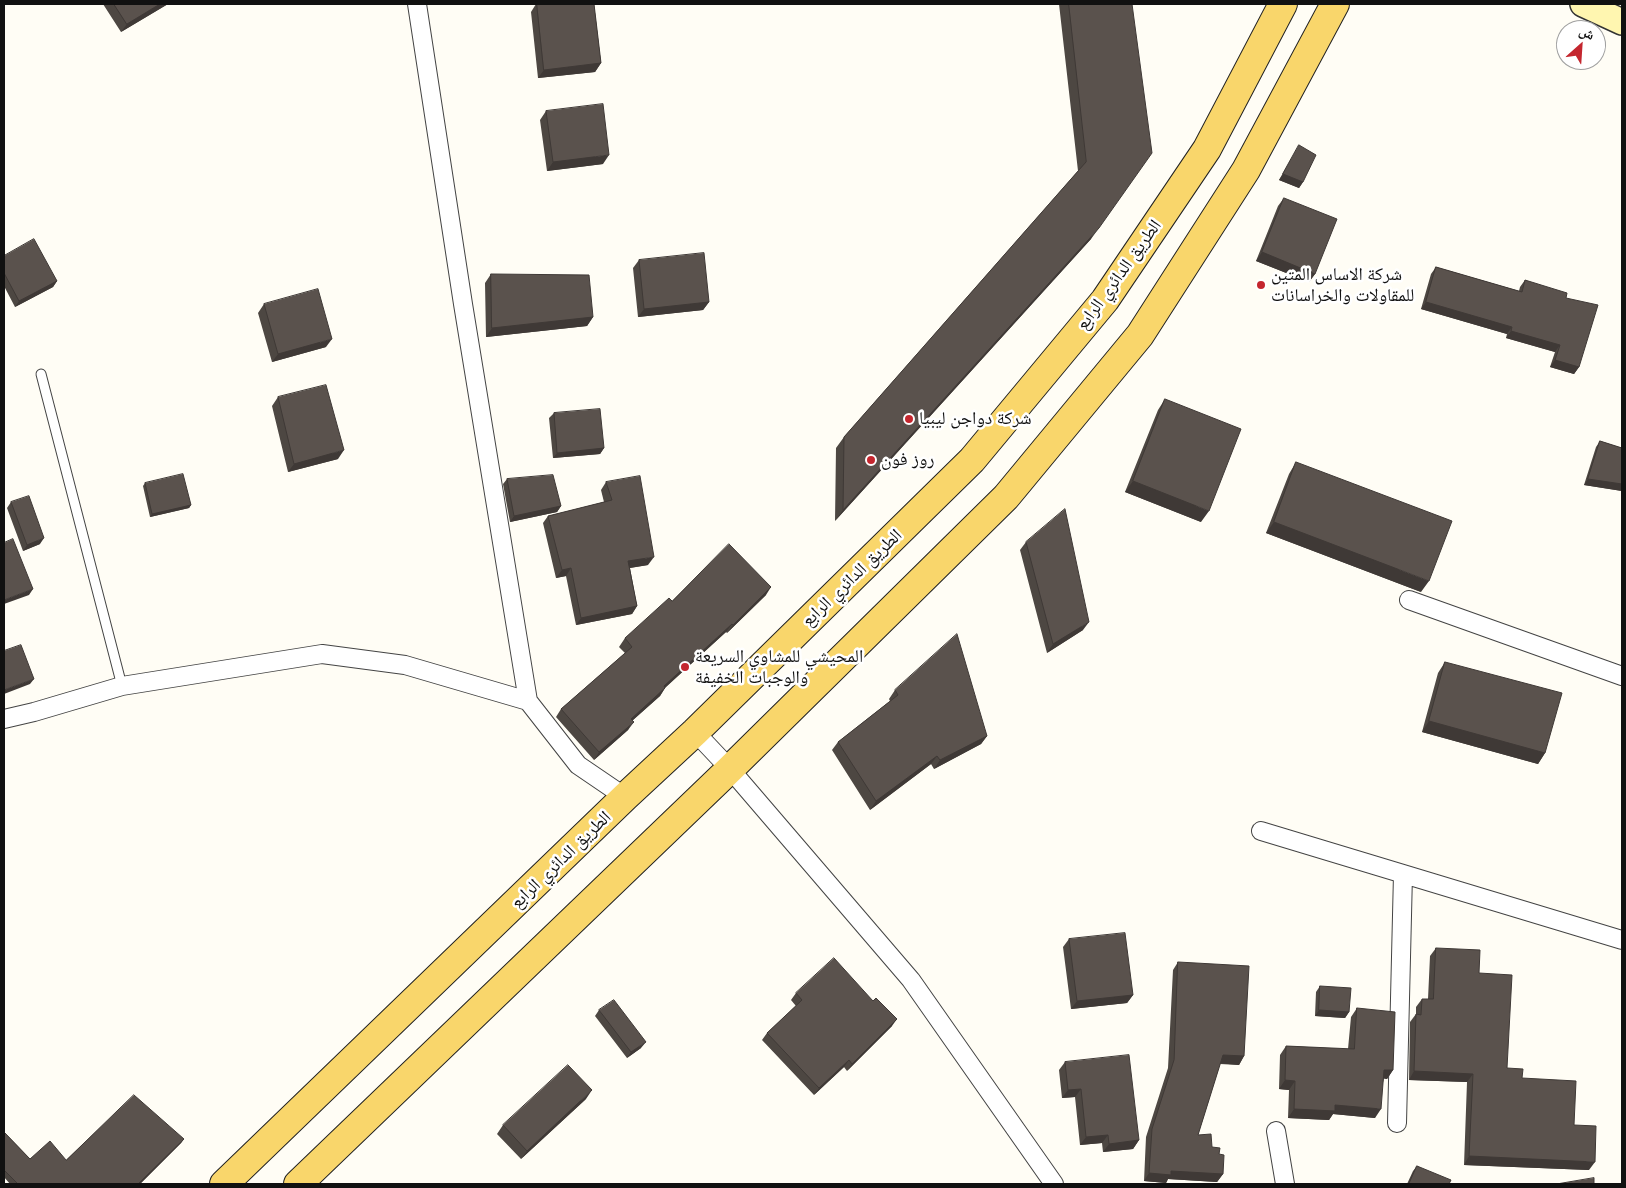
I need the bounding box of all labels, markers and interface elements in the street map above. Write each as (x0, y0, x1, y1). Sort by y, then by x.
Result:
north arrow (1556, 20, 1606, 70)
text: ش (1577, 22, 1597, 43)
street label: الطريق الدائري الرابع (1072, 216, 1166, 334)
place label: شركة الاساس المتين للمقاولات والخراسانات (1271, 264, 1414, 306)
marker: شركة الاساس المتين للمقاولات والخراسانات (1255, 279, 1267, 291)
place label: شركة دواجن ليبيا (919, 408, 1032, 430)
marker: شركة دواجن ليبيا (903, 413, 915, 425)
place label: روز فون (881, 449, 934, 471)
marker: روز فون (865, 454, 877, 466)
street label: الطريق الدائري الرابع (797, 525, 907, 631)
place label: المحيشي للمشاوي السريعة والوجبات الخفيفة (695, 646, 863, 689)
marker: المحيشي للمشاوي السريعة والوجبات الخفيفة (679, 661, 691, 673)
street label: الطريق الدائري الرابع (506, 807, 616, 913)

